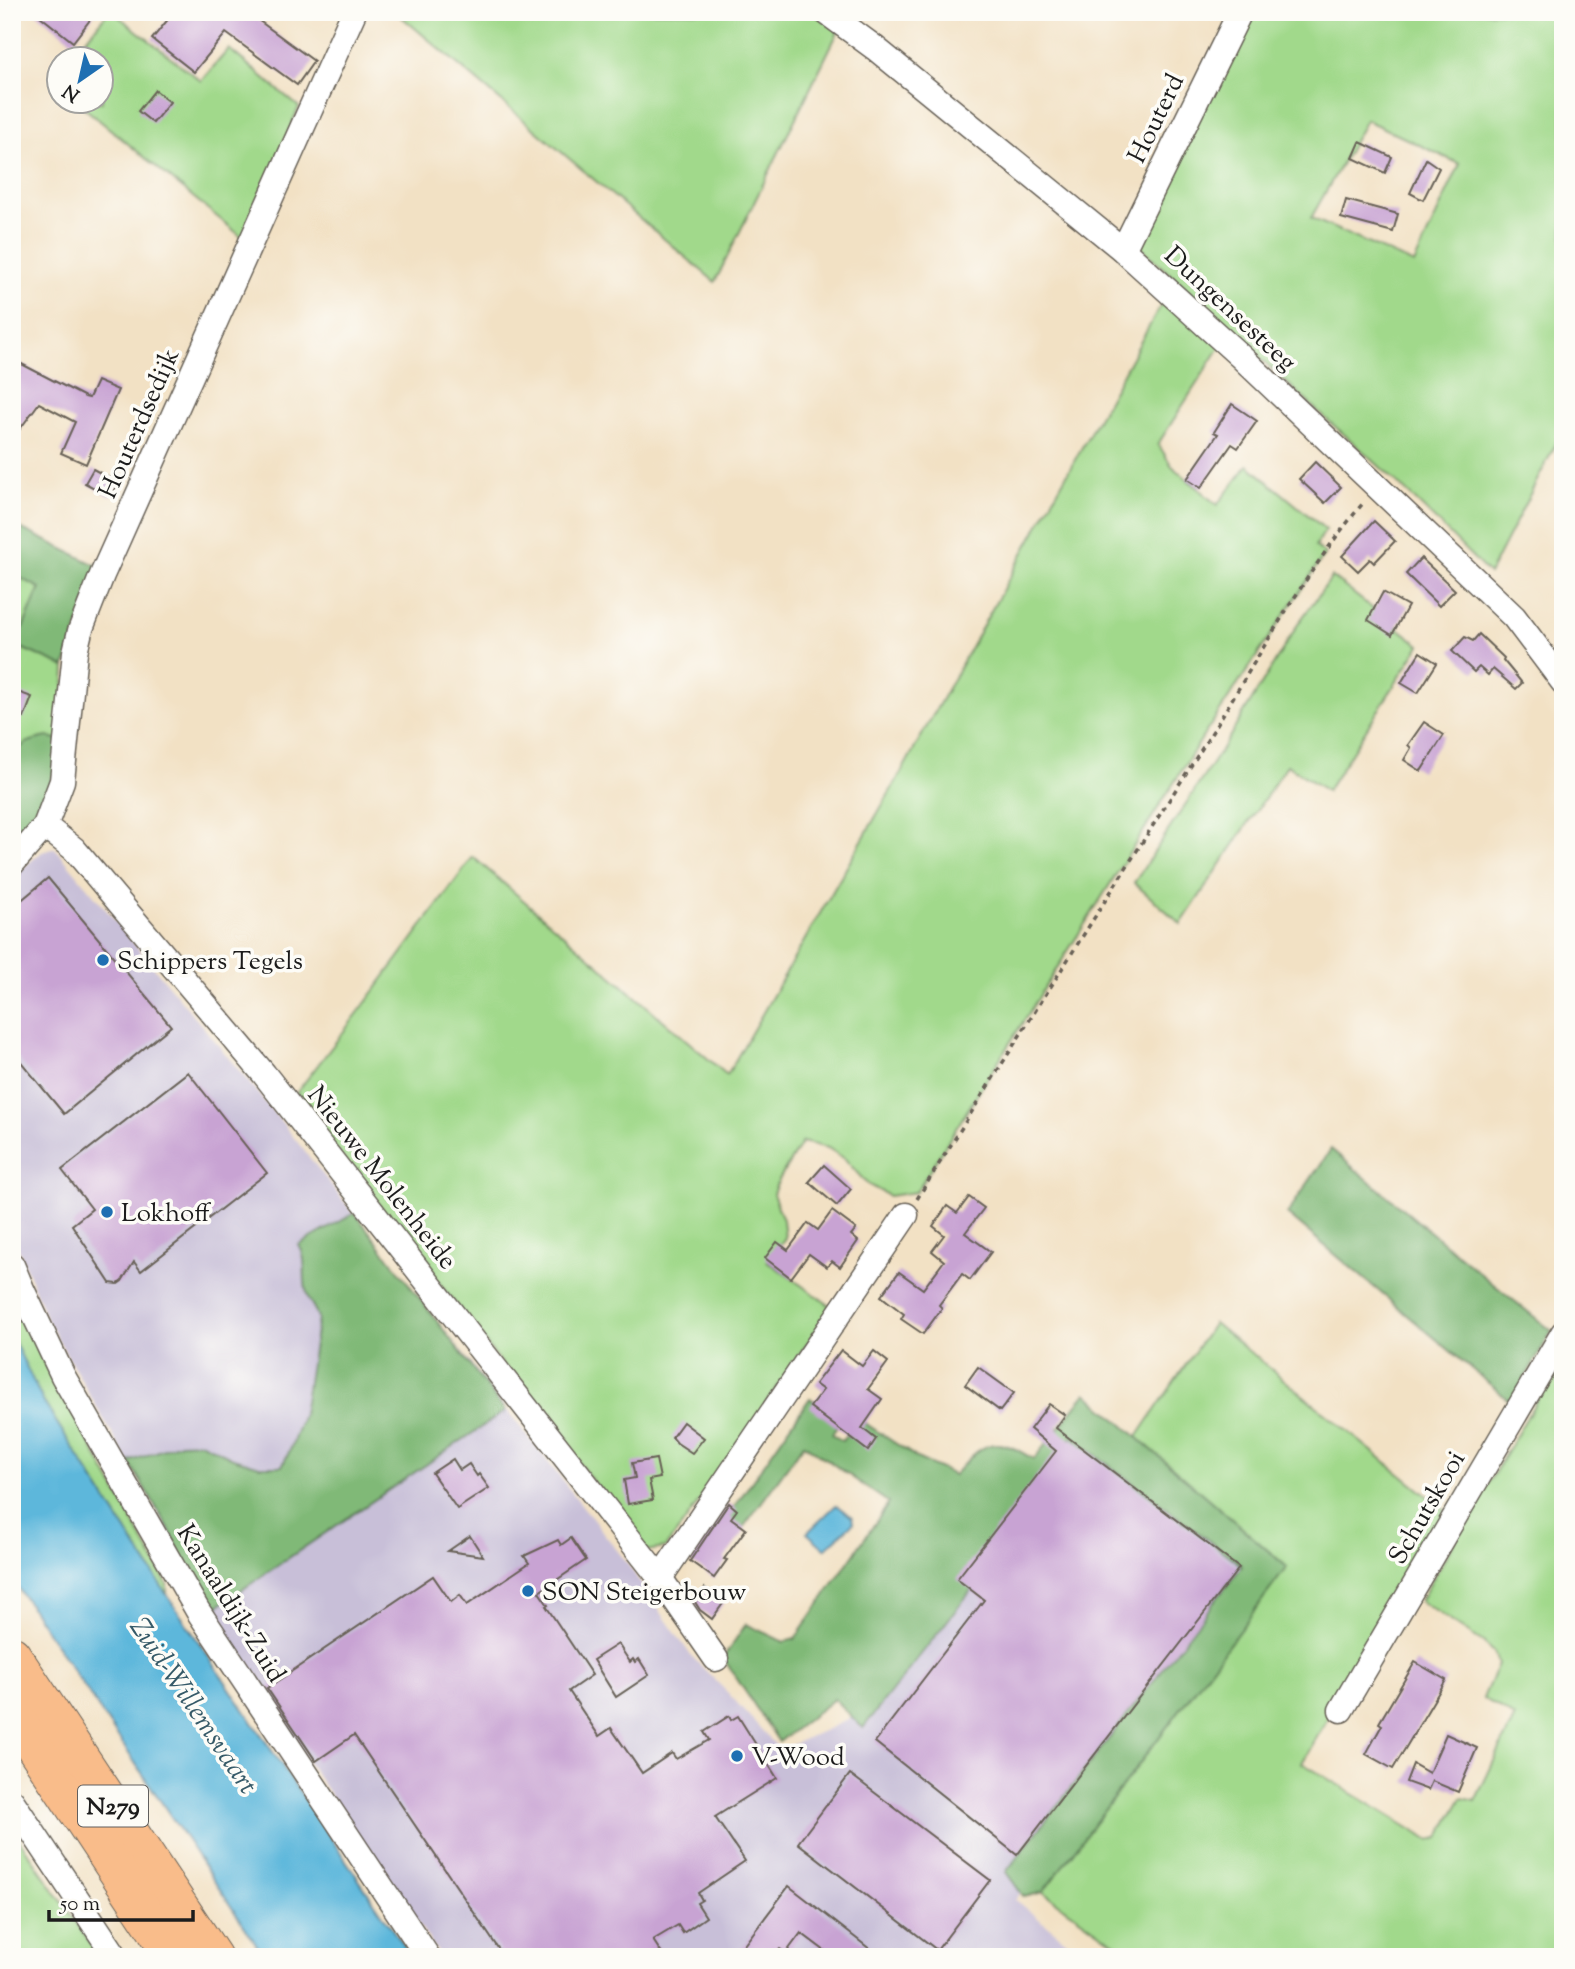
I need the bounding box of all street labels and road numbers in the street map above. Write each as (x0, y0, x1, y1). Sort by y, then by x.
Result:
street label: Houterd (1120, 68, 1195, 170)
street label: Dungensesteeg (1155, 239, 1304, 381)
street label: Houterdsedijk (91, 343, 190, 505)
street label: Nieuwe Molenheide (297, 1079, 465, 1278)
street label: Schutskooi (1381, 1445, 1476, 1572)
street label: Kanaaldijk-Zuid (166, 1518, 294, 1691)
road number: N279 (78, 1786, 148, 1826)

